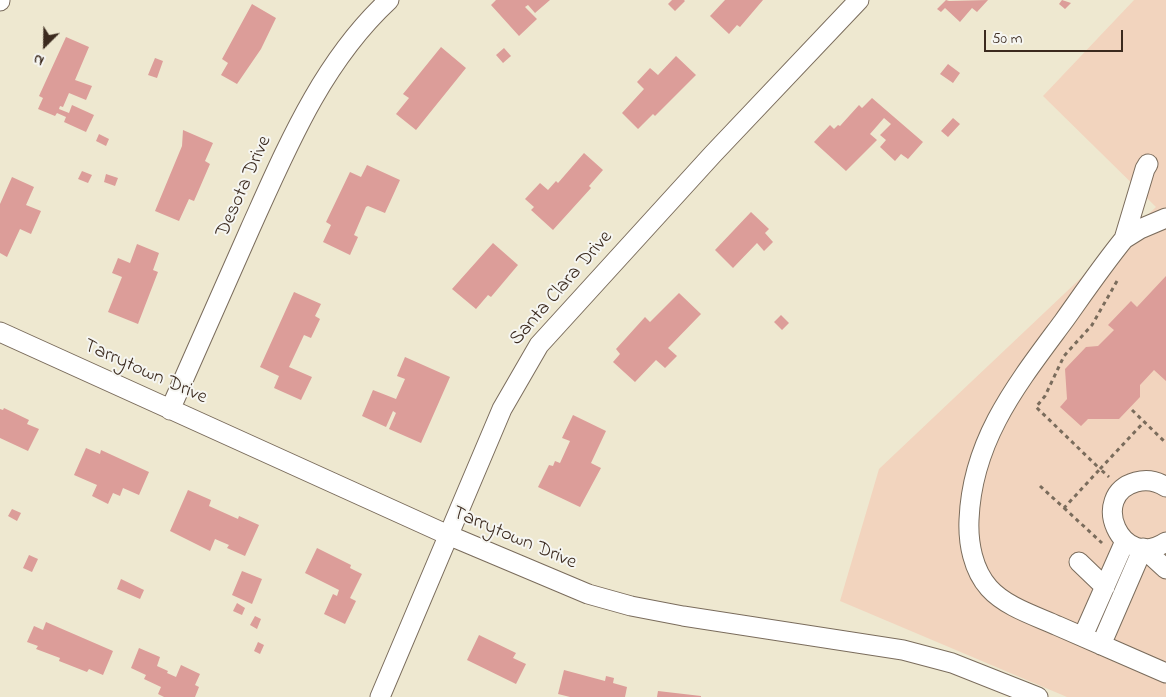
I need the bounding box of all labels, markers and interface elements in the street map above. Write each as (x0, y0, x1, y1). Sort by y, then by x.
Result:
north arrow (20, 20, 70, 70)
scale bar (986, 20, 1125, 52)
text: 50 m (992, 28, 1022, 50)
text: N (30, 48, 47, 71)
street label: Desota Drive (212, 133, 278, 241)
street label: Santa Clara Drive (505, 226, 619, 352)
street label: Tarrytown Drive (80, 335, 210, 411)
street label: Tarrytown Drive (448, 502, 580, 576)

